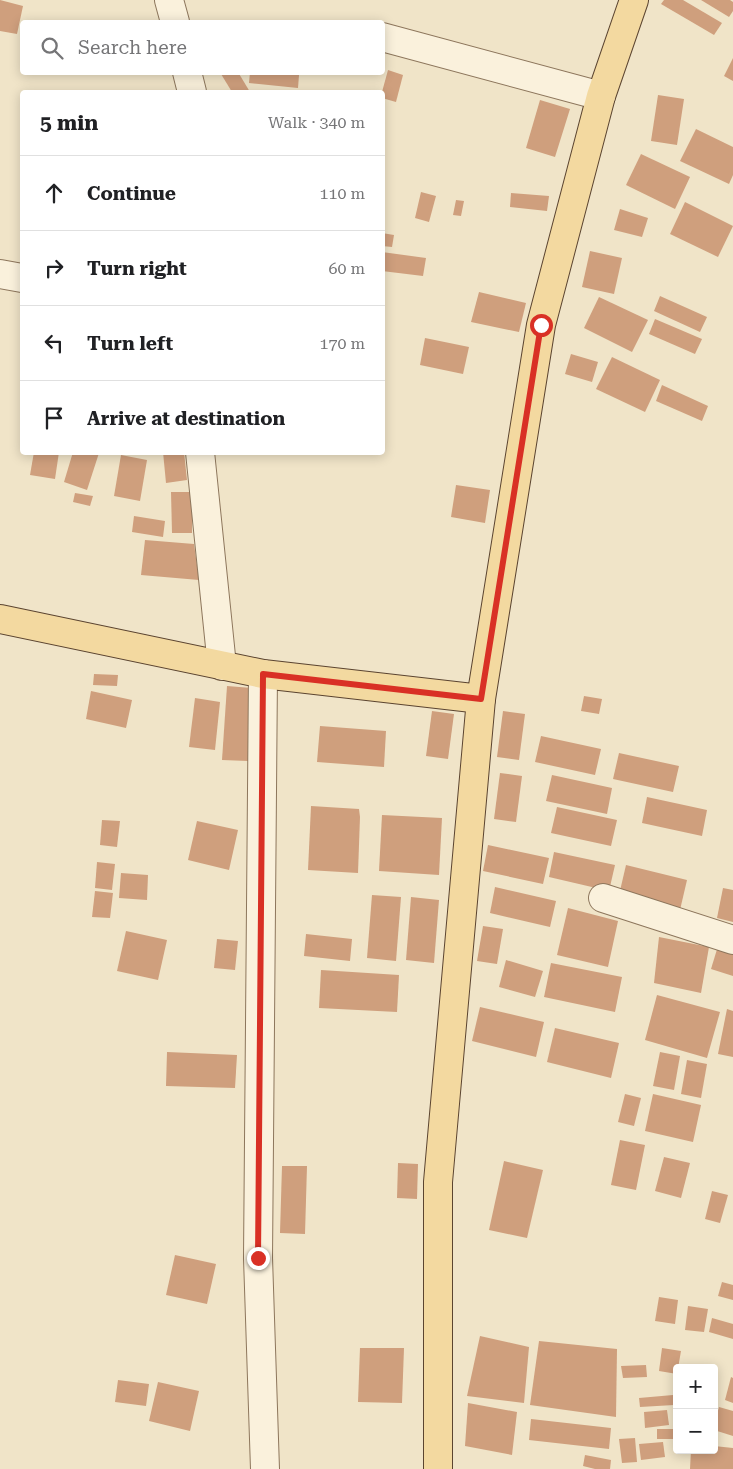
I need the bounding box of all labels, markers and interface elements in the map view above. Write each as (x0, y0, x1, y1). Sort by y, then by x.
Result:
search box (20, 20, 385, 75)
icon: search (38, 34, 66, 62)
text: Search here (78, 36, 187, 59)
text: 5 min (40, 111, 98, 135)
text: Walk · 340 m (268, 113, 365, 132)
icon: ahead (40, 179, 68, 207)
text: Continue (87, 182, 176, 205)
text: 110 m (319, 184, 365, 203)
icon: right (40, 254, 68, 282)
text: Turn right (87, 257, 187, 280)
text: 60 m (328, 259, 365, 278)
route start (530, 314, 553, 337)
icon: left (40, 329, 68, 357)
text: Turn left (87, 332, 173, 355)
text: 170 m (319, 334, 365, 353)
icon: arrive (40, 404, 68, 432)
text: Arrive at destination (87, 407, 285, 430)
route end (247, 1247, 270, 1270)
map controls (673, 1364, 718, 1454)
button: + (673, 1364, 718, 1409)
button: − (673, 1409, 718, 1454)

